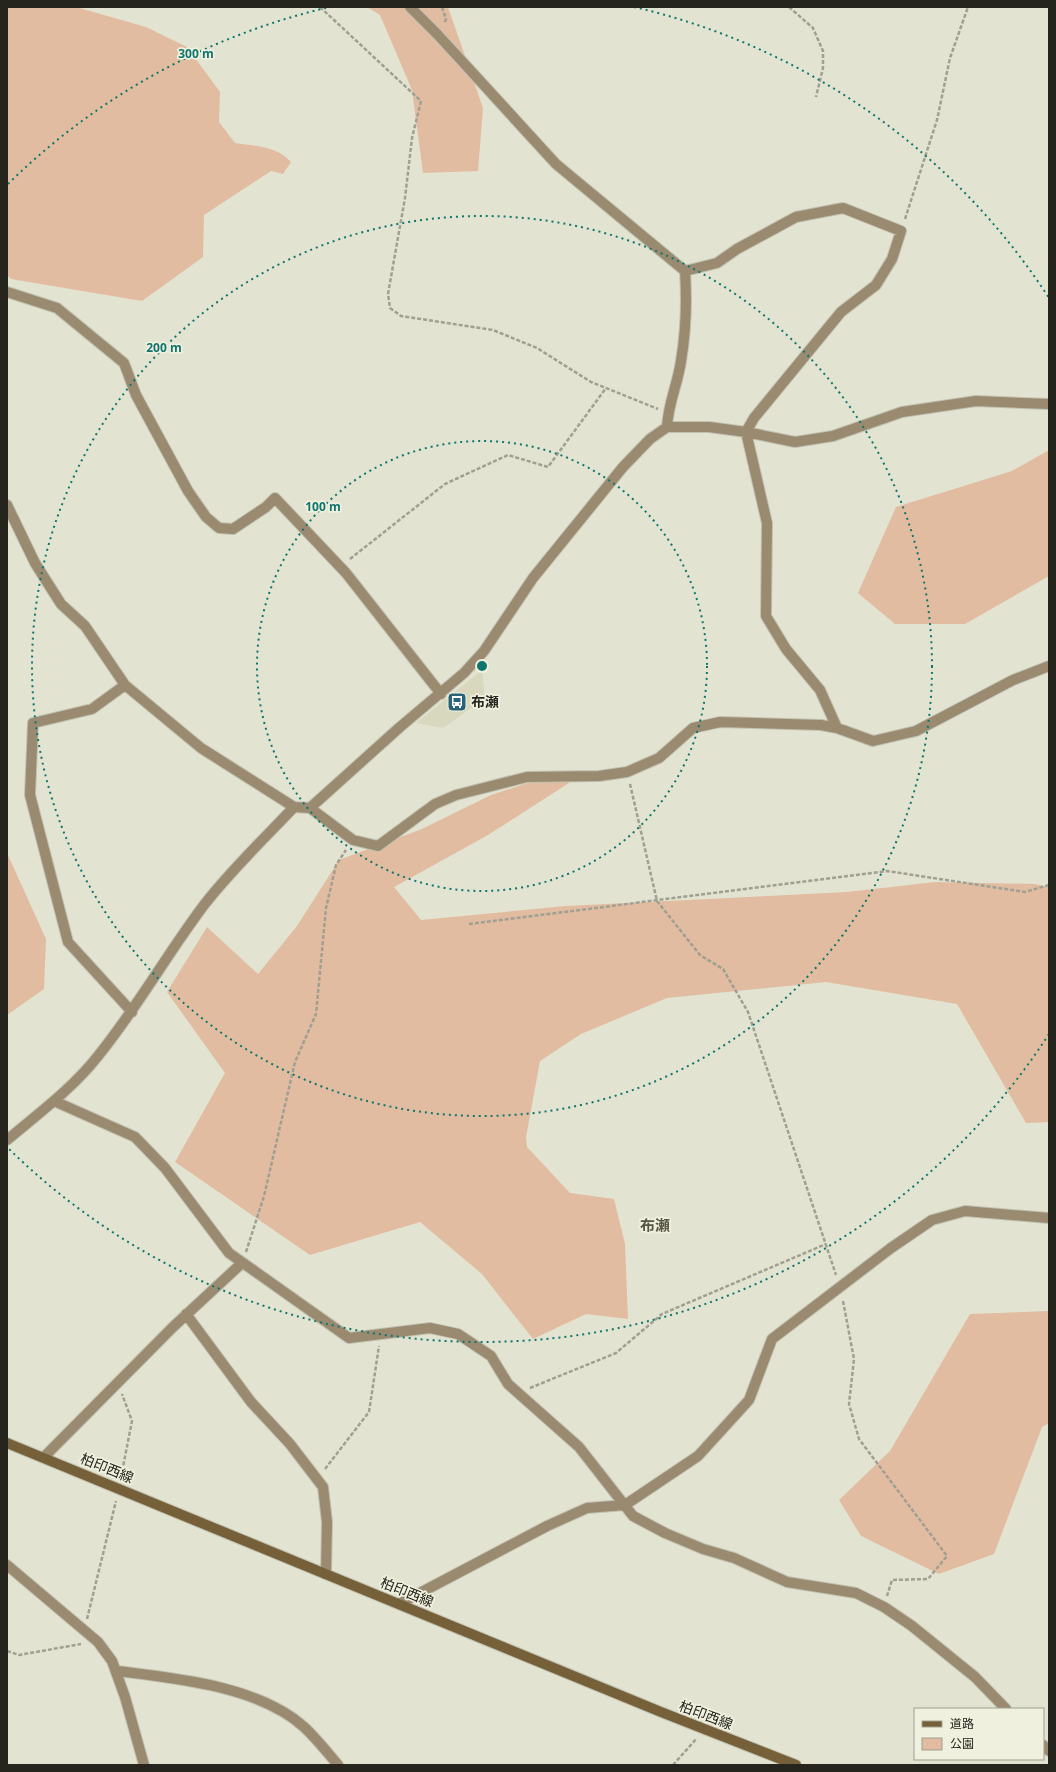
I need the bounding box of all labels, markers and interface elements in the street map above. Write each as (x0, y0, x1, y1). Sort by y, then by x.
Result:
text: 300 m (178, 45, 214, 62)
text: 200 m (146, 339, 182, 356)
text: 100 m (305, 498, 341, 515)
centre of rings (475, 659, 489, 673)
bus stop icon: 布瀬 (446, 691, 468, 713)
place label: 布瀬 (471, 692, 499, 711)
district label: 布瀬 (640, 1215, 670, 1235)
street label: 柏印西線 (78, 1448, 137, 1487)
street label: 柏印西線 (378, 1572, 437, 1611)
street label: 柏印西線 (677, 1696, 736, 1733)
legend (914, 1708, 1044, 1760)
text: 道路 (950, 1715, 974, 1732)
text: 公園 (950, 1735, 974, 1752)

